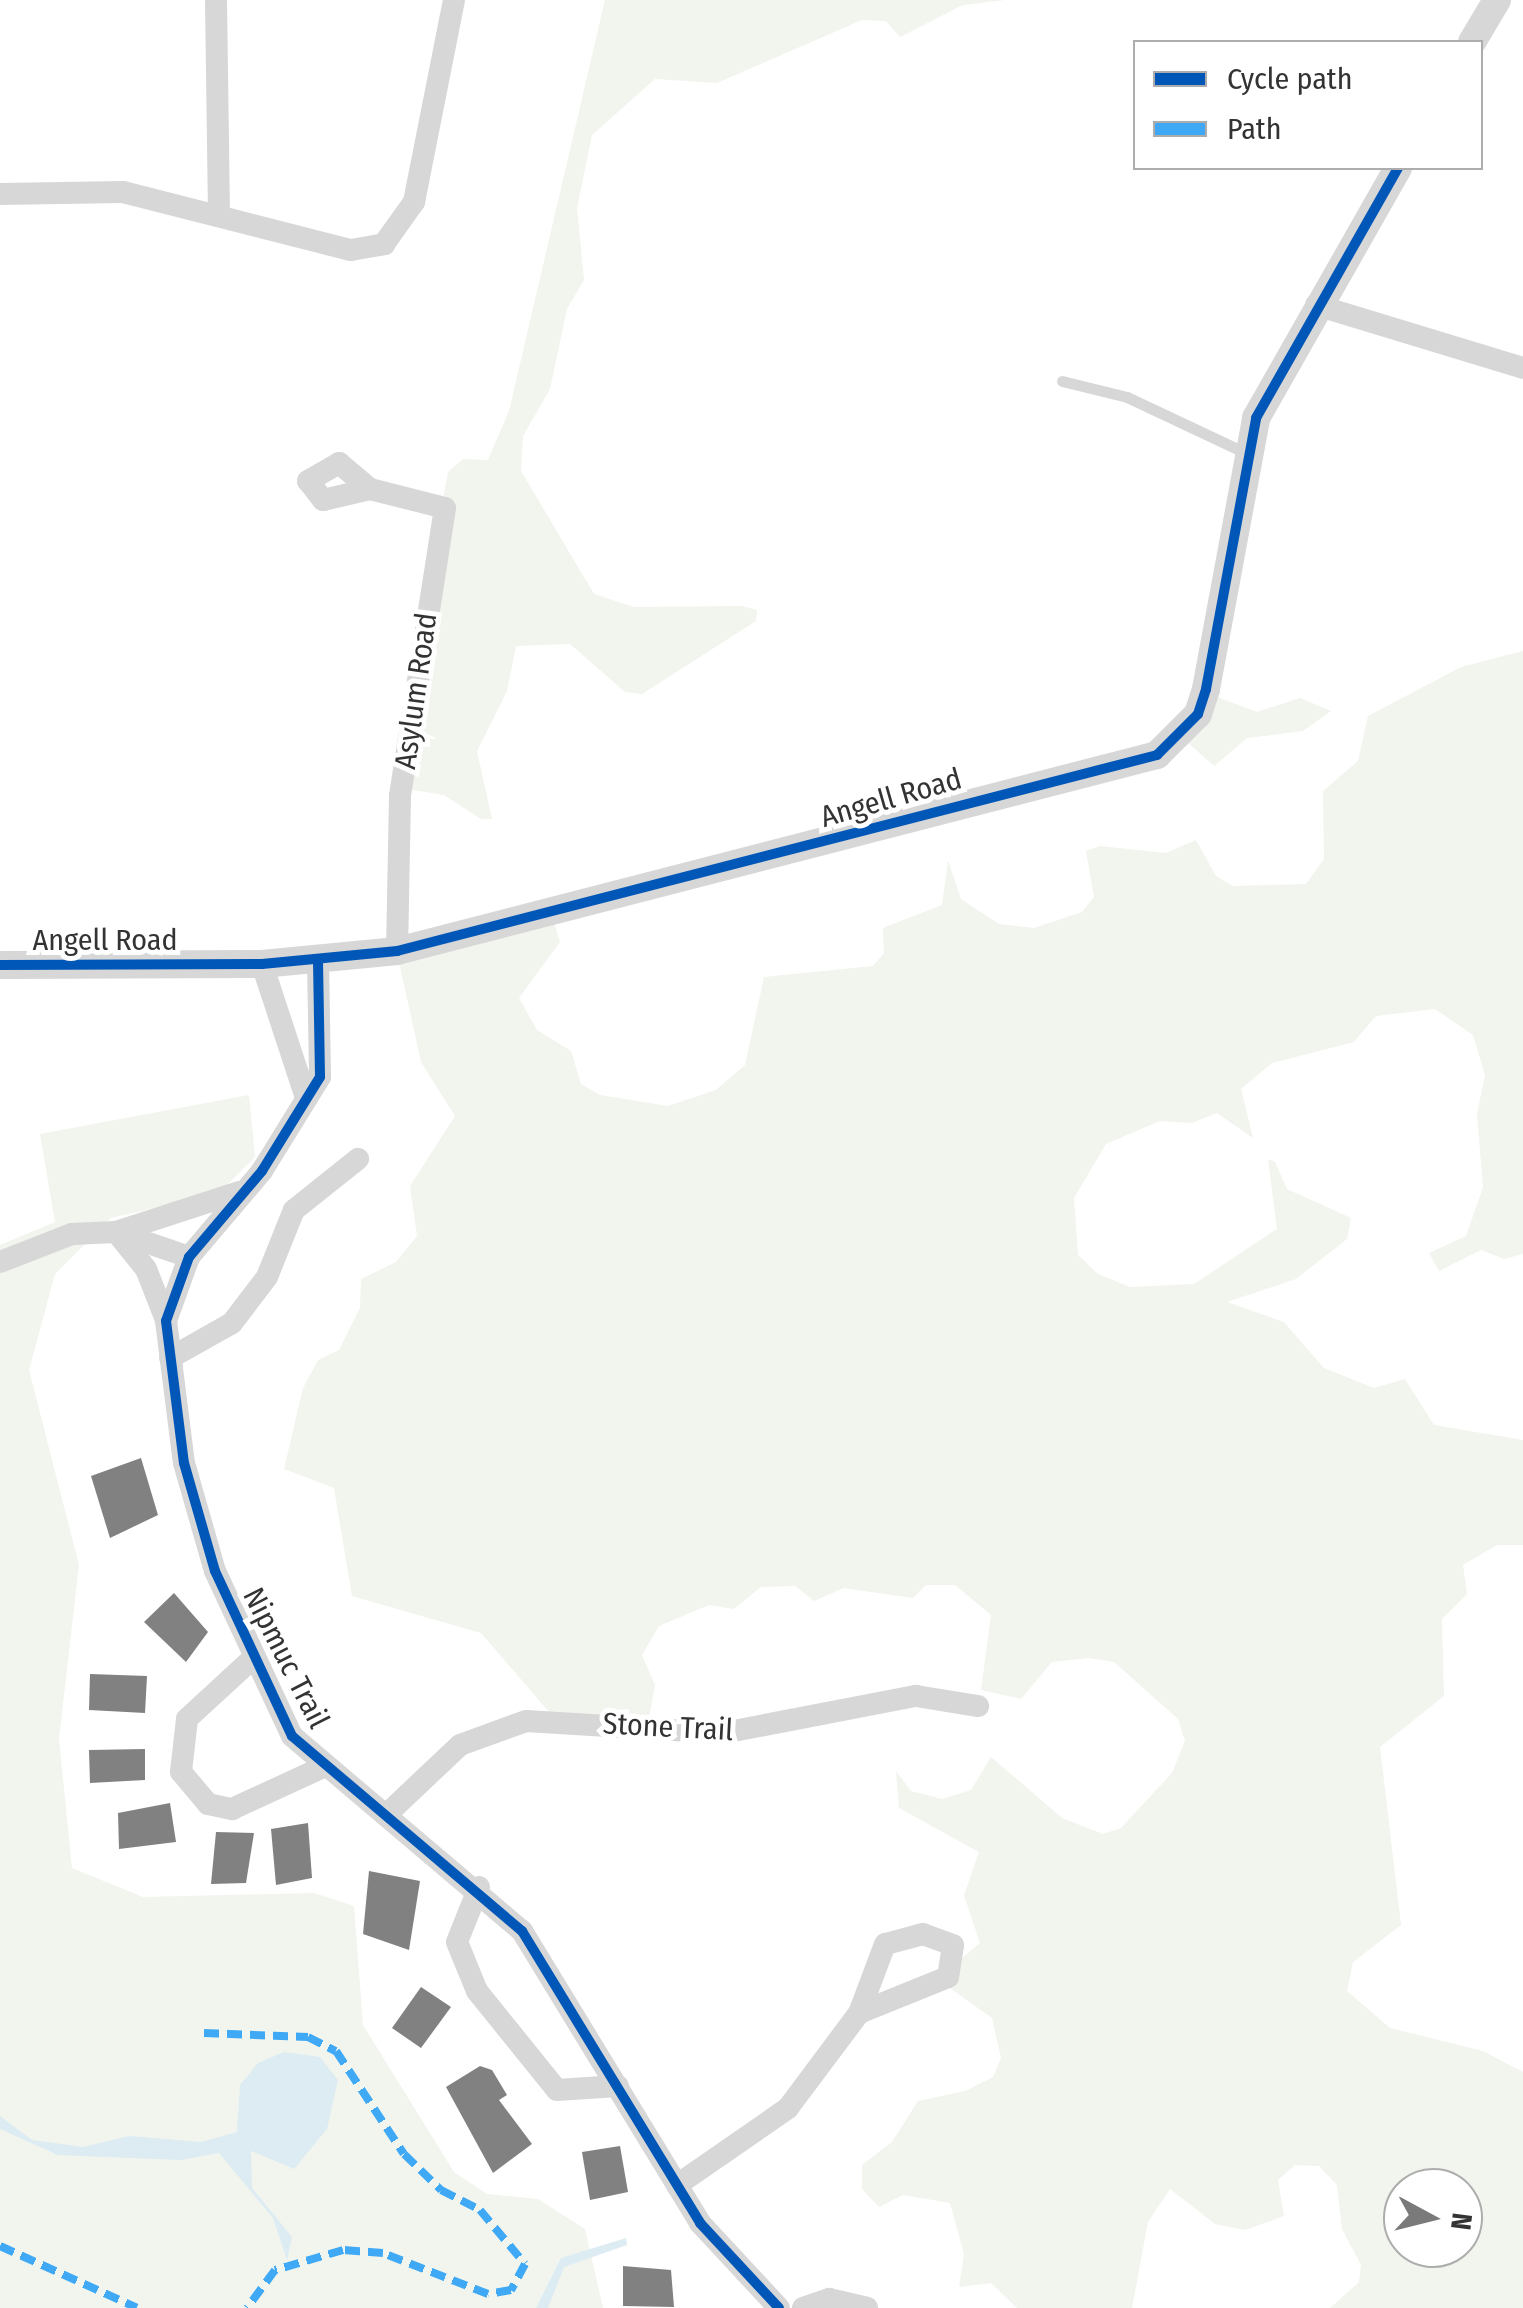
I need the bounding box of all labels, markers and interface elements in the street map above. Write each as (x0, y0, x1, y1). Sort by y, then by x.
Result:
legend (1133, 40, 1483, 170)
text: Cycle path (1227, 61, 1353, 97)
text: Path (1227, 111, 1281, 147)
street label: Asylum Road (387, 611, 445, 771)
street label: Angell Road (816, 761, 966, 835)
street label: Angell Road (32, 922, 178, 958)
street label: Nipmuc Trail (235, 1582, 337, 1734)
street label: Stone Trail (602, 1706, 734, 1748)
north arrow (1383, 2168, 1483, 2268)
text: N (1444, 2211, 1479, 2232)

